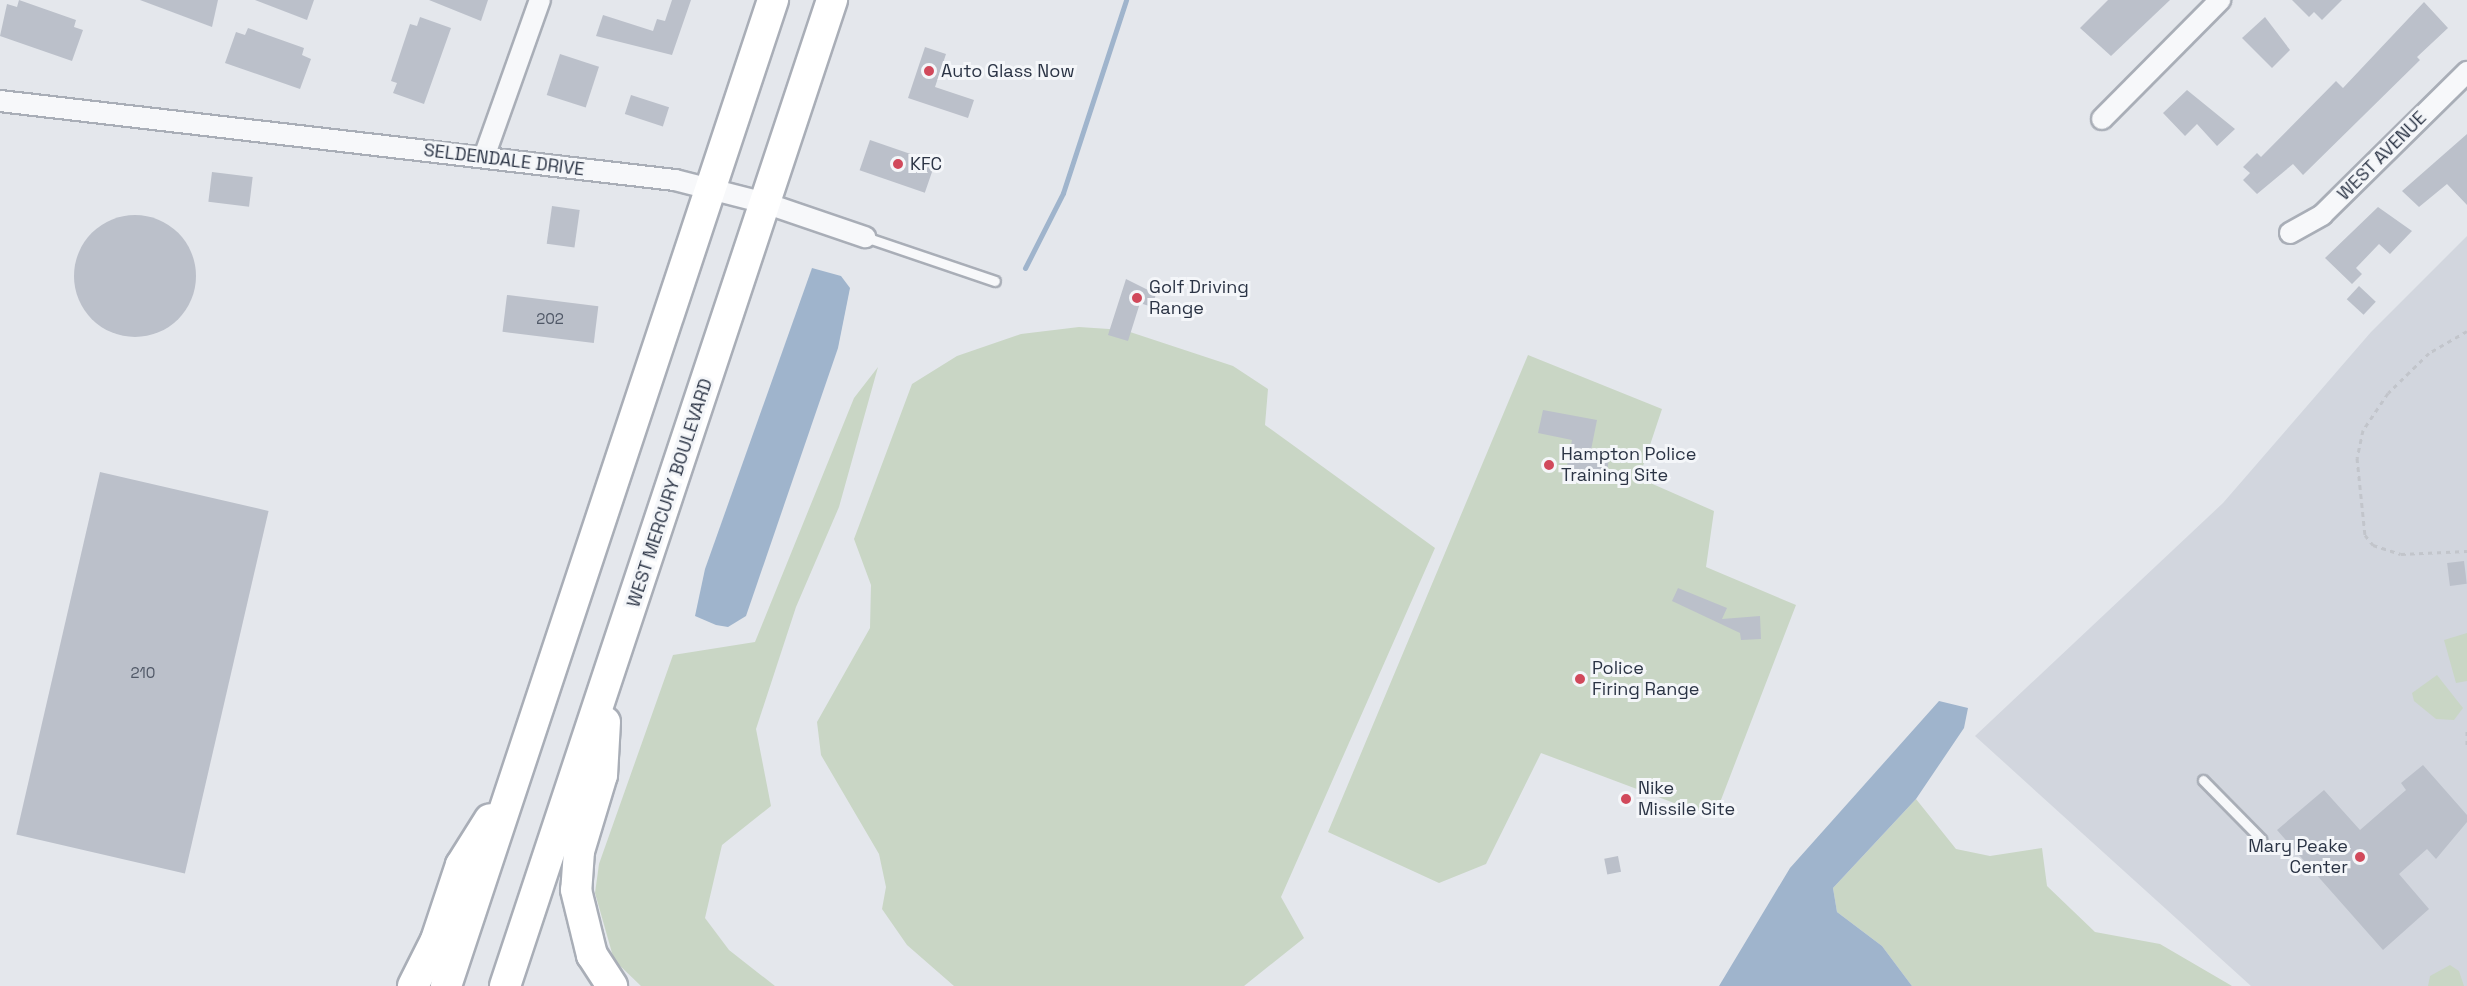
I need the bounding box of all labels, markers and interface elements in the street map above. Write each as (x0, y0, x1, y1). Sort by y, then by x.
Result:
place label: Auto Glass Now (941, 60, 1075, 82)
marker: Auto Glass Now (922, 64, 936, 78)
street label: WEST AVENUE (2333, 107, 2431, 205)
street label: SELDENDALE DRIVE (422, 139, 586, 181)
place label: KFC (910, 153, 942, 175)
marker: KFC (891, 157, 905, 171)
place label: Golf Driving Range (1149, 277, 1249, 320)
marker: Golf Driving Range (1130, 291, 1144, 305)
house number: 202 (536, 310, 564, 328)
street label: WEST MERCURY BOULEVARD (623, 376, 717, 610)
place label: Hampton Police Training Site (1561, 444, 1697, 486)
marker: Hampton Police Training Site (1542, 458, 1556, 472)
place label: Police Firing Range (1592, 658, 1699, 700)
house number: 210 (131, 664, 155, 682)
marker: Police Firing Range (1573, 672, 1587, 686)
place label: Nike Missile Site (1638, 778, 1735, 820)
marker: Nike Missile Site (1619, 792, 1633, 806)
place label: Mary Peake Center (2248, 836, 2348, 878)
marker: Mary Peake Center (2353, 850, 2367, 864)

